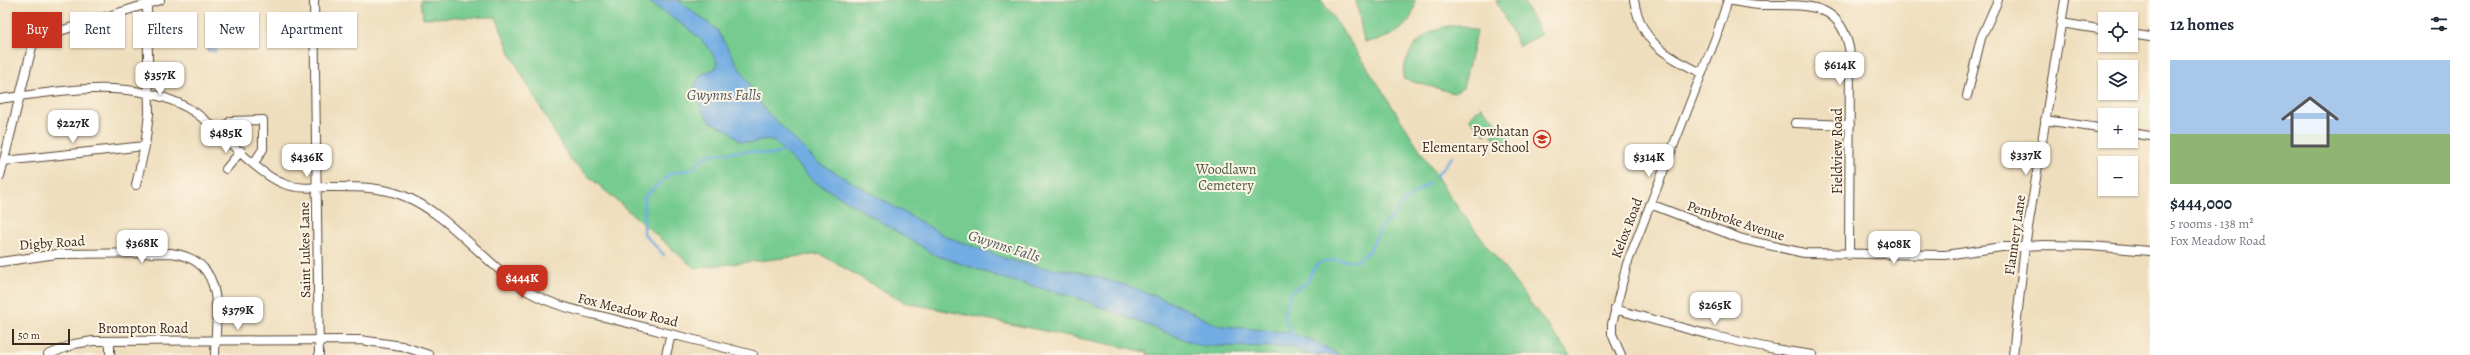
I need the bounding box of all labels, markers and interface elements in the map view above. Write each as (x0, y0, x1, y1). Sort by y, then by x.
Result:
chip: Buy (12, 12, 62, 48)
chip: Rent (70, 12, 125, 48)
chip: Filters (133, 12, 197, 48)
chip: New (205, 12, 259, 48)
chip: Apartment (267, 12, 357, 48)
map controls (2098, 12, 2138, 196)
button: locate (2098, 12, 2138, 52)
text: 12 homes (2170, 13, 2234, 36)
icon: filters (2428, 13, 2450, 35)
pin: $614K (1812, 52, 1868, 86)
text: $614K (1824, 56, 1856, 73)
button: layers (2098, 60, 2138, 100)
pin: $357K (132, 62, 188, 96)
text: $357K (144, 66, 176, 83)
water label: Gwynns Falls (687, 85, 761, 105)
icon: home (2274, 86, 2346, 158)
street label: Fieldview Road (1828, 107, 1847, 194)
button: + (2098, 108, 2138, 148)
pin: $227K (45, 110, 101, 144)
text: $227K (57, 114, 89, 131)
pin: $485K (198, 120, 254, 154)
place label: Powhatan Elementary School (1422, 122, 1530, 157)
text: $485K (210, 124, 242, 141)
school or university icon: Powhatan Elementary School (1532, 129, 1552, 149)
pin: $337K (1998, 142, 2054, 176)
pin: $436K (279, 144, 335, 178)
pin: $314K (1621, 144, 1677, 178)
text: $337K (2010, 146, 2042, 163)
text: $436K (291, 148, 323, 165)
text: $314K (1634, 148, 1664, 165)
button: − (2098, 156, 2138, 196)
park label: Woodlawn Cemetery (1195, 160, 1257, 195)
text: $444,000 (2170, 192, 2232, 215)
street label: Flannery Lane (2000, 194, 2030, 276)
street label: Kelox Road (1607, 195, 1647, 261)
street label: Pembroke Avenue (1685, 196, 1787, 246)
street label: Saint Lukes Lane (295, 202, 315, 298)
text: 5 rooms · 138 m² (2170, 215, 2254, 232)
water label: Gwynns Falls (966, 225, 1042, 267)
pin: $368K (114, 230, 170, 264)
street label: Digby Road (18, 231, 86, 255)
pin: $408K (1866, 231, 1922, 265)
text: Fox Meadow Road (2170, 232, 2266, 249)
text: $368K (126, 234, 158, 251)
text: $408K (1877, 235, 1911, 252)
pin: $444K (494, 265, 550, 299)
text: $444K (506, 269, 538, 286)
street label: Fox Meadow Road (576, 288, 681, 332)
pin: $265K (1687, 292, 1743, 326)
text: $265K (1699, 296, 1731, 313)
pin: $379K (210, 297, 266, 331)
text: $379K (222, 301, 254, 318)
street label: Brompton Road (98, 319, 189, 338)
scale bar (12, 327, 70, 346)
text: 50 m (18, 328, 40, 343)

